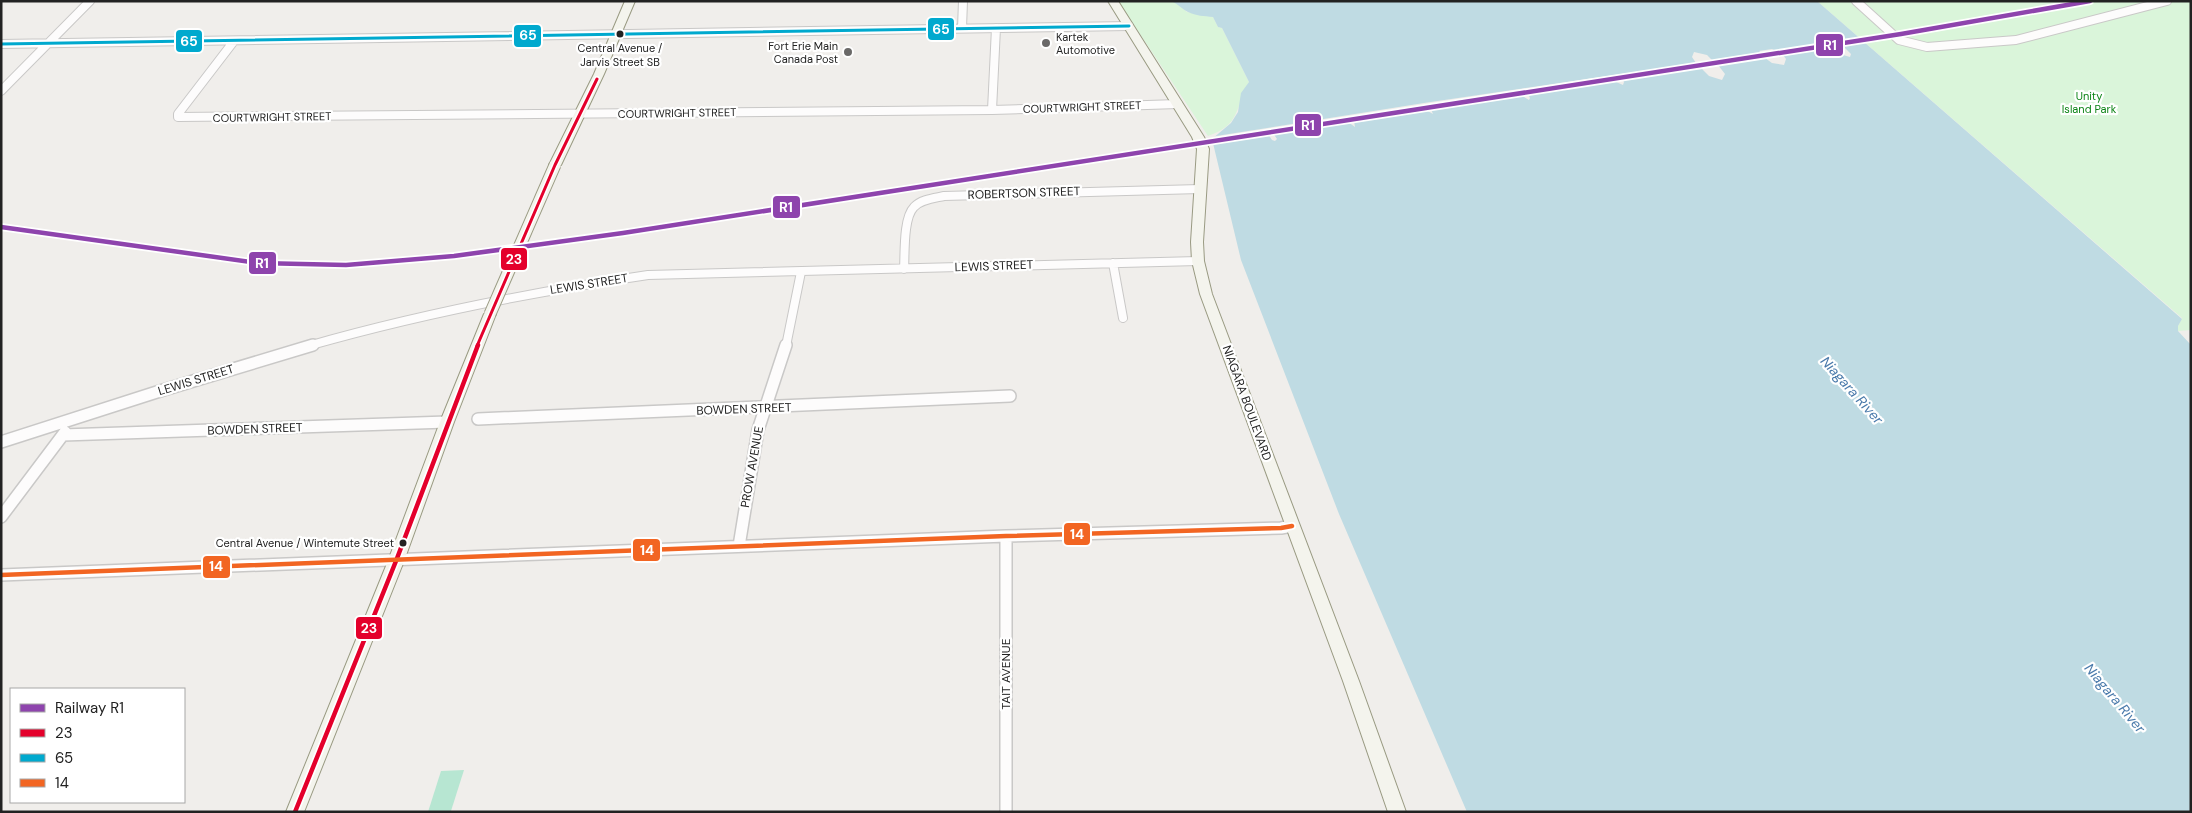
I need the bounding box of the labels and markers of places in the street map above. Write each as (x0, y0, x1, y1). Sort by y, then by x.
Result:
marker: Central Avenue / Jarvis Street SB (615, 29, 625, 39)
place label: Kartek Automotive (1056, 30, 1115, 57)
marker: Kartek Automotive (1040, 37, 1052, 49)
place label: Fort Erie Main Canada Post (768, 39, 838, 66)
place label: Central Avenue / Jarvis Street SB (578, 41, 662, 69)
marker: Fort Erie Main Canada Post (842, 46, 854, 58)
place label: Central Avenue / Wintemute Street (216, 536, 394, 550)
marker: Central Avenue / Wintemute Street (398, 538, 408, 548)

